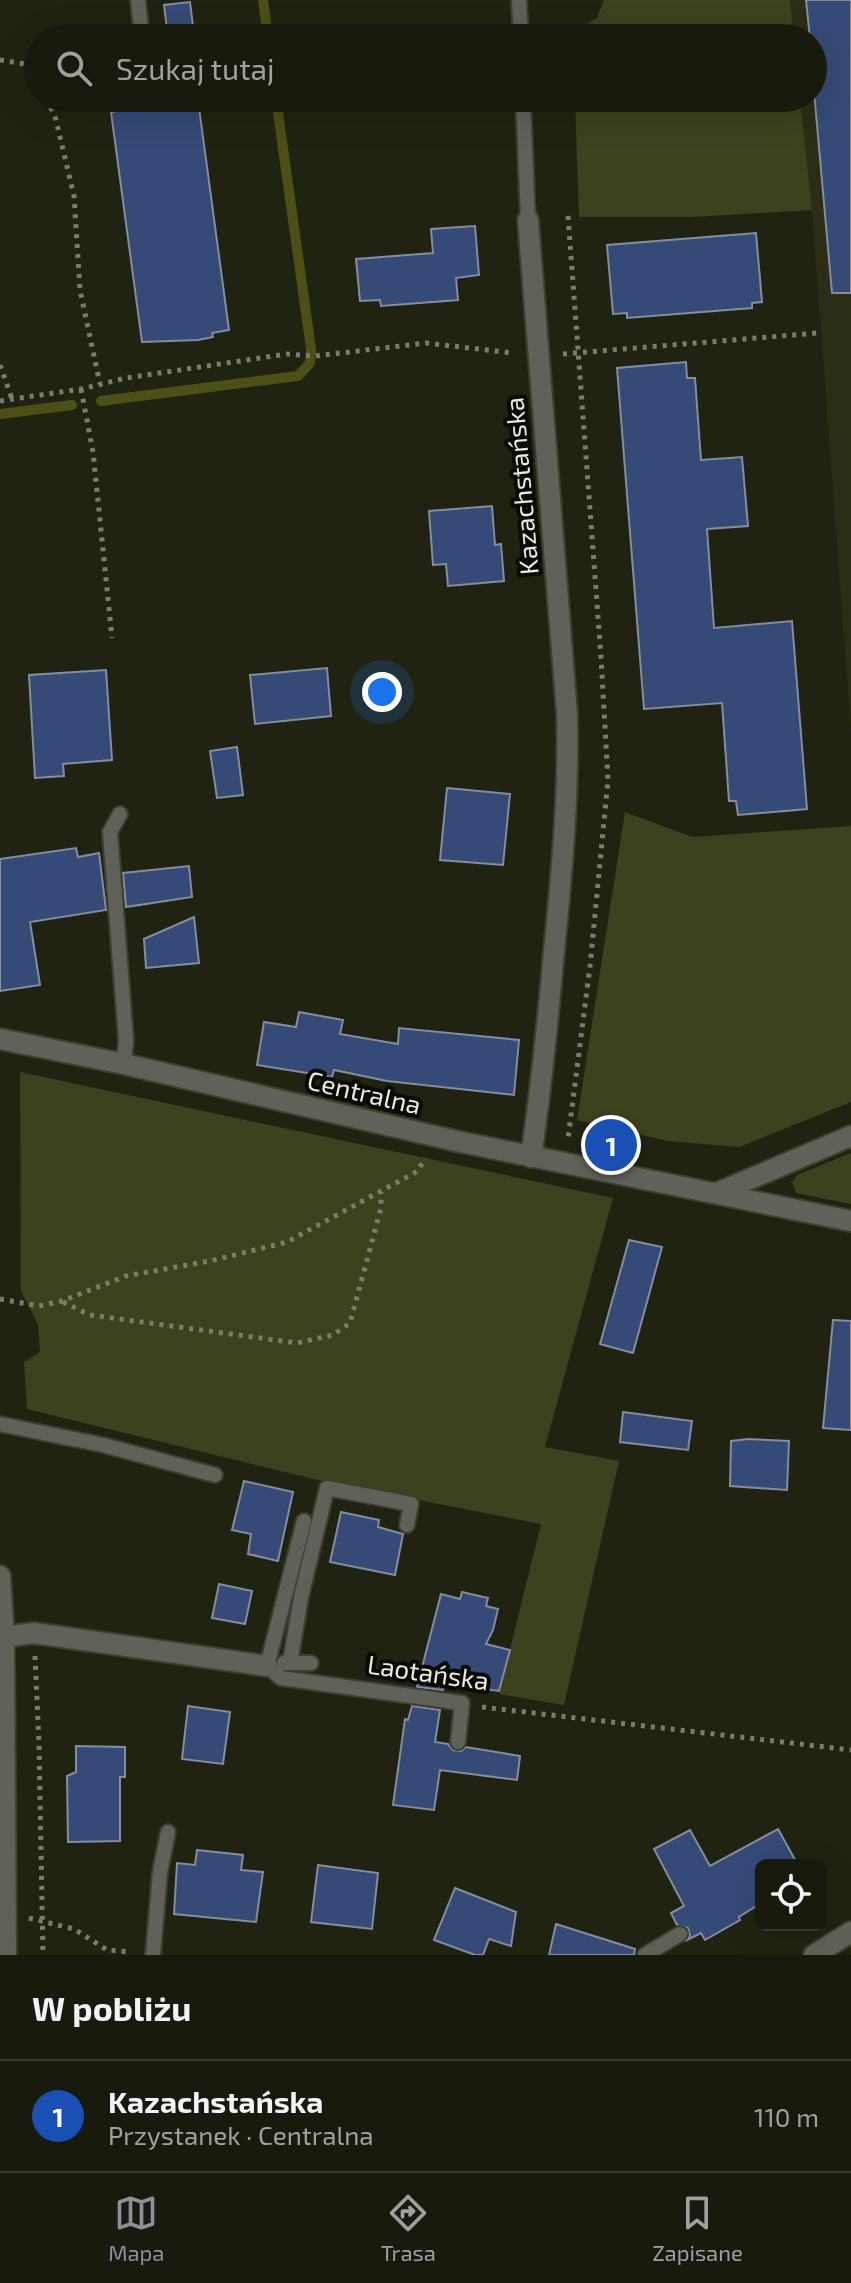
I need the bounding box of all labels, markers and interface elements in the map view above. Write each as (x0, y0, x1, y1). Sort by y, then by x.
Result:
search box (24, 24, 827, 112)
icon: search (52, 46, 96, 90)
text: Szukaj tutaj (116, 50, 275, 86)
street label: Kazachstańska (497, 396, 544, 576)
your location (362, 672, 402, 712)
street label: Centralna (305, 1063, 424, 1120)
pin: 1 (585, 1115, 637, 1175)
street label: Laotańska (365, 1648, 491, 1695)
map controls (755, 1859, 827, 1931)
button: locate (755, 1859, 827, 1931)
text: W pobliżu (32, 1987, 192, 2028)
text: Kazachstańska (108, 2083, 323, 2119)
text: 1 (52, 2101, 64, 2132)
text: 110 m (754, 2101, 819, 2132)
text: Przystanek · Centralna (108, 2119, 374, 2150)
tab: Mapa (108, 2191, 164, 2265)
tab: Trasa (381, 2191, 436, 2265)
tab: Zapisane (652, 2191, 743, 2265)

